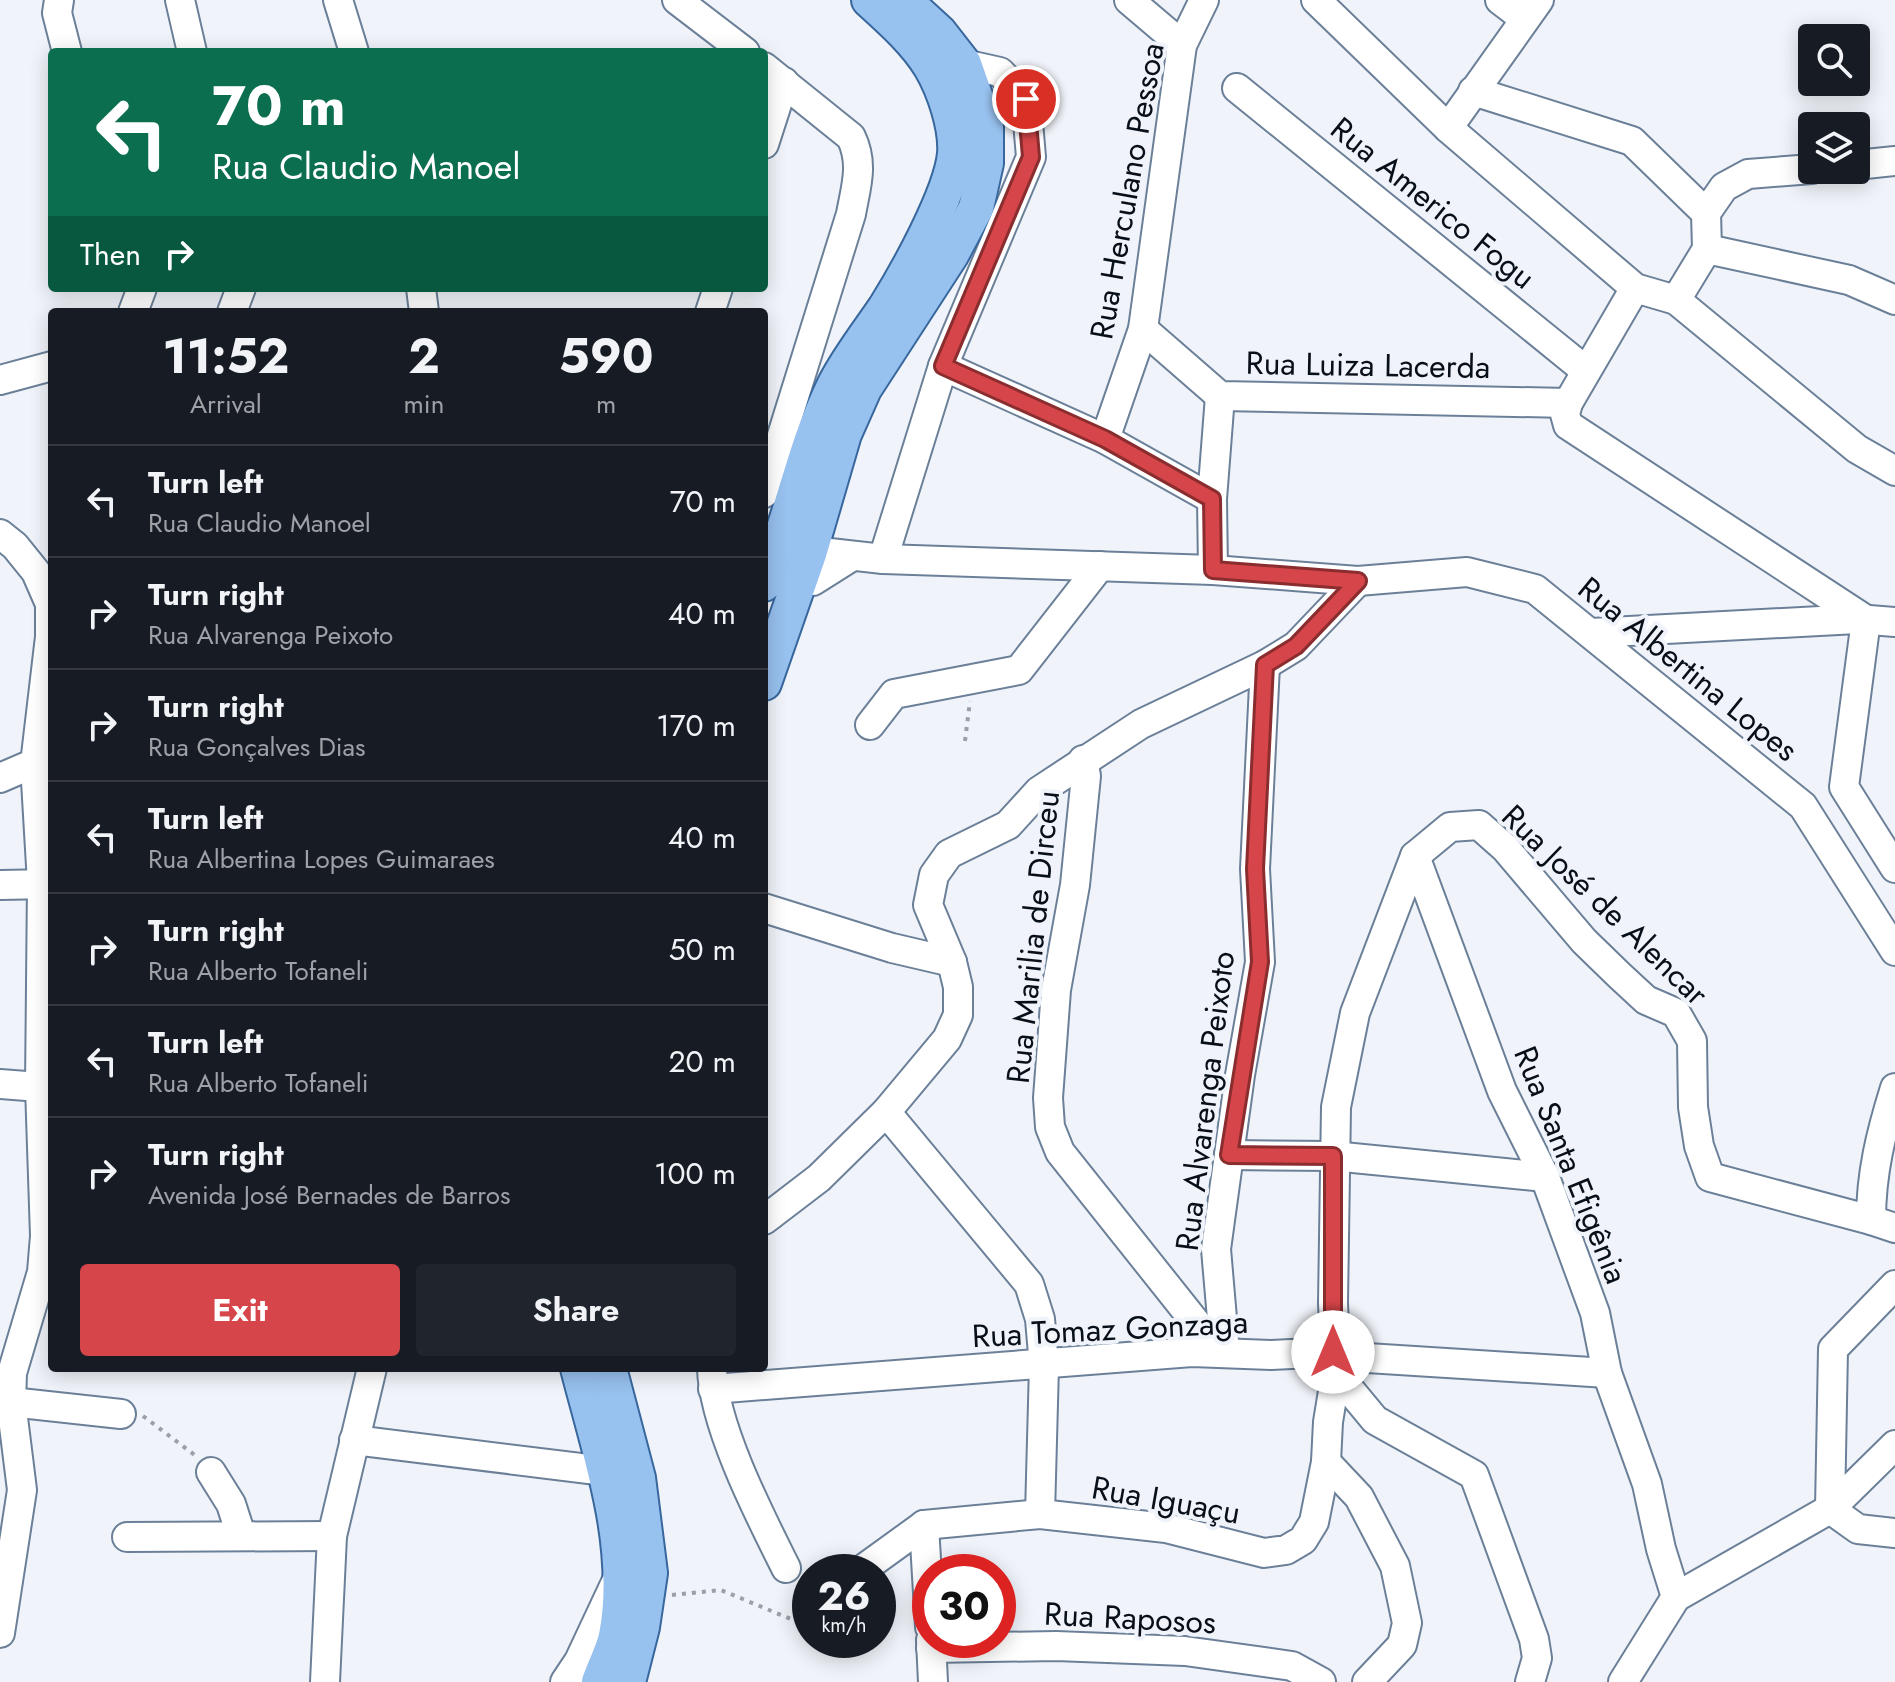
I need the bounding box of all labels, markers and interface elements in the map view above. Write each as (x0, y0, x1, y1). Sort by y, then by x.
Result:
map controls (1798, 24, 1870, 184)
button: search (1798, 24, 1870, 96)
street label: Rua Herculano Pessoa (1078, 39, 1176, 343)
text: 70 m (212, 65, 346, 146)
pin (992, 65, 1060, 133)
icon: arrive (1004, 77, 1048, 121)
icon: left (80, 80, 184, 184)
street label: Rua Americo Fogu (1321, 106, 1545, 300)
button: layers (1798, 112, 1870, 184)
text: Rua Claudio Manoel (212, 140, 521, 192)
icon: right (157, 232, 201, 276)
text: Then (80, 233, 141, 276)
text: 11:52 (162, 322, 289, 391)
text: 2 (408, 322, 440, 391)
text: 590 (559, 322, 654, 391)
street label: Rua Luiza Lacerda (1245, 340, 1491, 390)
text: Arrival (190, 385, 262, 423)
text: min (404, 385, 444, 423)
text: m (596, 385, 616, 423)
text: Turn left (148, 461, 263, 504)
icon: left (80, 479, 124, 523)
text: 70 m (670, 480, 736, 523)
text: Rua Claudio Manoel (148, 504, 371, 542)
street label: Rua Albertina Lopes (1568, 566, 1808, 772)
text: Turn right (148, 573, 284, 616)
icon: right (80, 591, 124, 635)
text: 40 m (668, 592, 736, 635)
text: Rua Alvarenga Peixoto (148, 616, 393, 654)
text: Turn right (148, 685, 284, 728)
icon: right (80, 703, 124, 747)
text: 170 m (656, 704, 736, 747)
text: Rua Gonçalves Dias (148, 728, 366, 766)
street label: Rua Marilia de Dirceu (995, 788, 1071, 1086)
street label: Rua José de Alencar (1491, 794, 1719, 1016)
text: Turn left (148, 797, 263, 840)
icon: left (80, 815, 124, 859)
text: 40 m (668, 816, 736, 859)
text: Rua Albertina Lopes Guimaraes (148, 840, 495, 878)
text: Turn right (148, 909, 284, 952)
icon: right (80, 927, 124, 971)
text: 50 m (669, 928, 736, 971)
street label: Rua Alvarenga Peixoto (1164, 949, 1246, 1253)
text: Rua Alberto Tofaneli (148, 952, 368, 990)
text: Turn left (148, 1021, 263, 1064)
icon: left (80, 1039, 124, 1083)
street label: Rua Santa Efigênia (1502, 1039, 1640, 1291)
text: 20 m (669, 1040, 736, 1083)
text: Rua Alberto Tofaneli (148, 1064, 368, 1102)
text: Turn right (148, 1133, 284, 1176)
icon: right (80, 1151, 124, 1195)
text: 100 m (654, 1152, 736, 1195)
text: Avenida José Bernades de Barros (148, 1176, 511, 1214)
button: Exit (80, 1264, 400, 1356)
button: Share (416, 1264, 736, 1356)
street label: Rua Tomaz Gonzaga (971, 1299, 1249, 1359)
position arrow (1291, 1310, 1375, 1394)
street label: Rua Iguaçu (1088, 1464, 1244, 1536)
speed limit sign: 30 (912, 1554, 1016, 1658)
text: 26 (818, 1567, 871, 1625)
street label: Rua Raposos (1043, 1591, 1217, 1645)
text: km/h (821, 1611, 867, 1640)

